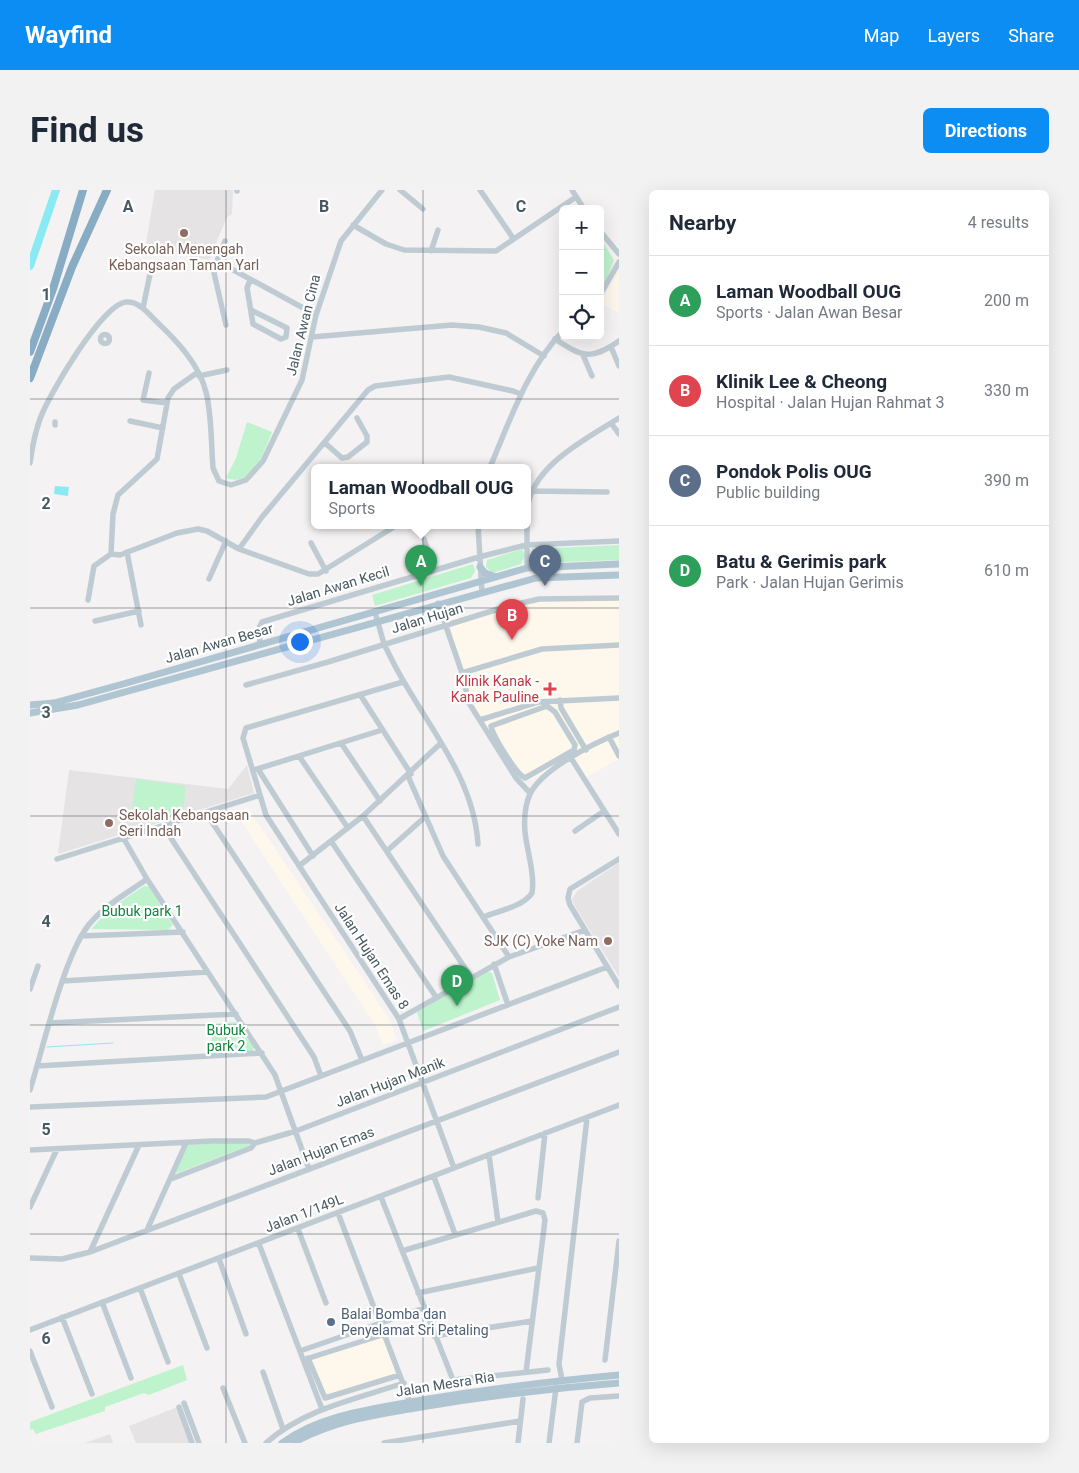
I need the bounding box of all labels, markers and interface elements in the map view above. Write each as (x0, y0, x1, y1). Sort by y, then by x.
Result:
text: Wayfind (25, 21, 112, 49)
text: Map (864, 25, 899, 46)
text: Layers (927, 25, 980, 46)
text: Share (1008, 25, 1054, 46)
button: Directions (923, 108, 1049, 153)
text: Find us (30, 110, 144, 151)
text: A (123, 197, 134, 216)
text: B (319, 197, 329, 216)
text: C (516, 197, 526, 216)
map controls (559, 205, 604, 340)
button: + (559, 205, 604, 250)
text: Nearby (669, 211, 736, 235)
text: 4 results (968, 213, 1029, 232)
marker: Sekolah Menengah Kebangsaan Taman Yarl (178, 227, 190, 239)
place label: Sekolah Menengah Kebangsaan Taman Yarl (109, 241, 259, 273)
button: − (559, 250, 604, 295)
street label: Jalan Awan Cina (283, 273, 323, 377)
text: Laman Woodball OUG (716, 280, 901, 303)
text: 1 (41, 285, 51, 304)
text: A (680, 291, 690, 310)
text: 200 m (984, 291, 1029, 310)
button: locate (559, 295, 604, 340)
text: Sports · Jalan Awan Besar (716, 303, 903, 322)
text: Klinik Lee & Cheong (716, 370, 887, 393)
text: B (680, 381, 690, 400)
text: 330 m (984, 381, 1029, 400)
text: Hospital · Jalan Hujan Rahmat 3 (716, 393, 944, 412)
text: Pondok Polis OUG (716, 460, 872, 483)
popup (311, 464, 531, 529)
text: C (680, 471, 690, 490)
text: 390 m (984, 471, 1029, 490)
text: Laman Woodball OUG (328, 476, 514, 499)
text: Public building (716, 483, 820, 502)
text: 2 (41, 494, 51, 513)
text: Sports (328, 499, 375, 518)
pin: A (405, 545, 437, 586)
pin: C (529, 545, 561, 586)
text: Batu & Gerimis park (716, 550, 886, 573)
text: D (680, 561, 690, 580)
text: 610 m (984, 561, 1029, 580)
street label: Jalan Awan Kecil (285, 563, 391, 609)
text: Park · Jalan Hujan Gerimis (716, 573, 904, 592)
pin: B (496, 599, 528, 640)
street label: Jalan Hujan (389, 600, 465, 636)
street label: Jalan Awan Besar (163, 620, 275, 666)
your location (287, 629, 313, 655)
place label: Klinik Kanak - Kanak Pauline (451, 673, 539, 705)
marker: Klinik Kanak - Kanak Pauline (543, 682, 557, 696)
text: 3 (41, 703, 51, 722)
place label: Sekolah Kebangsaan Seri Indah (119, 807, 249, 839)
marker: Sekolah Kebangsaan Seri Indah (103, 817, 115, 829)
street label: Jalan Hujan Emas 8 (332, 900, 413, 1012)
park label: Bubuk park 1 (101, 903, 183, 919)
text: 4 (41, 912, 51, 931)
place label: SJK (C) Yoke Nam (484, 933, 598, 950)
marker: SJK (C) Yoke Nam (602, 935, 614, 947)
pin: D (441, 965, 473, 1006)
park label: Bubuk park 2 (206, 1022, 246, 1054)
street label: Jalan Hujan Manik (333, 1054, 448, 1110)
text: 5 (41, 1120, 51, 1139)
street label: Jalan Hujan Emas (266, 1123, 376, 1179)
street label: Jalan 1/149L (263, 1191, 346, 1235)
place label: Balai Bomba dan Penyelamat Sri Petaling (341, 1306, 489, 1338)
marker: Balai Bomba dan Penyelamat Sri Petaling (325, 1316, 337, 1328)
text: 6 (41, 1329, 51, 1348)
street label: Jalan Mesra Ria (395, 1368, 495, 1400)

